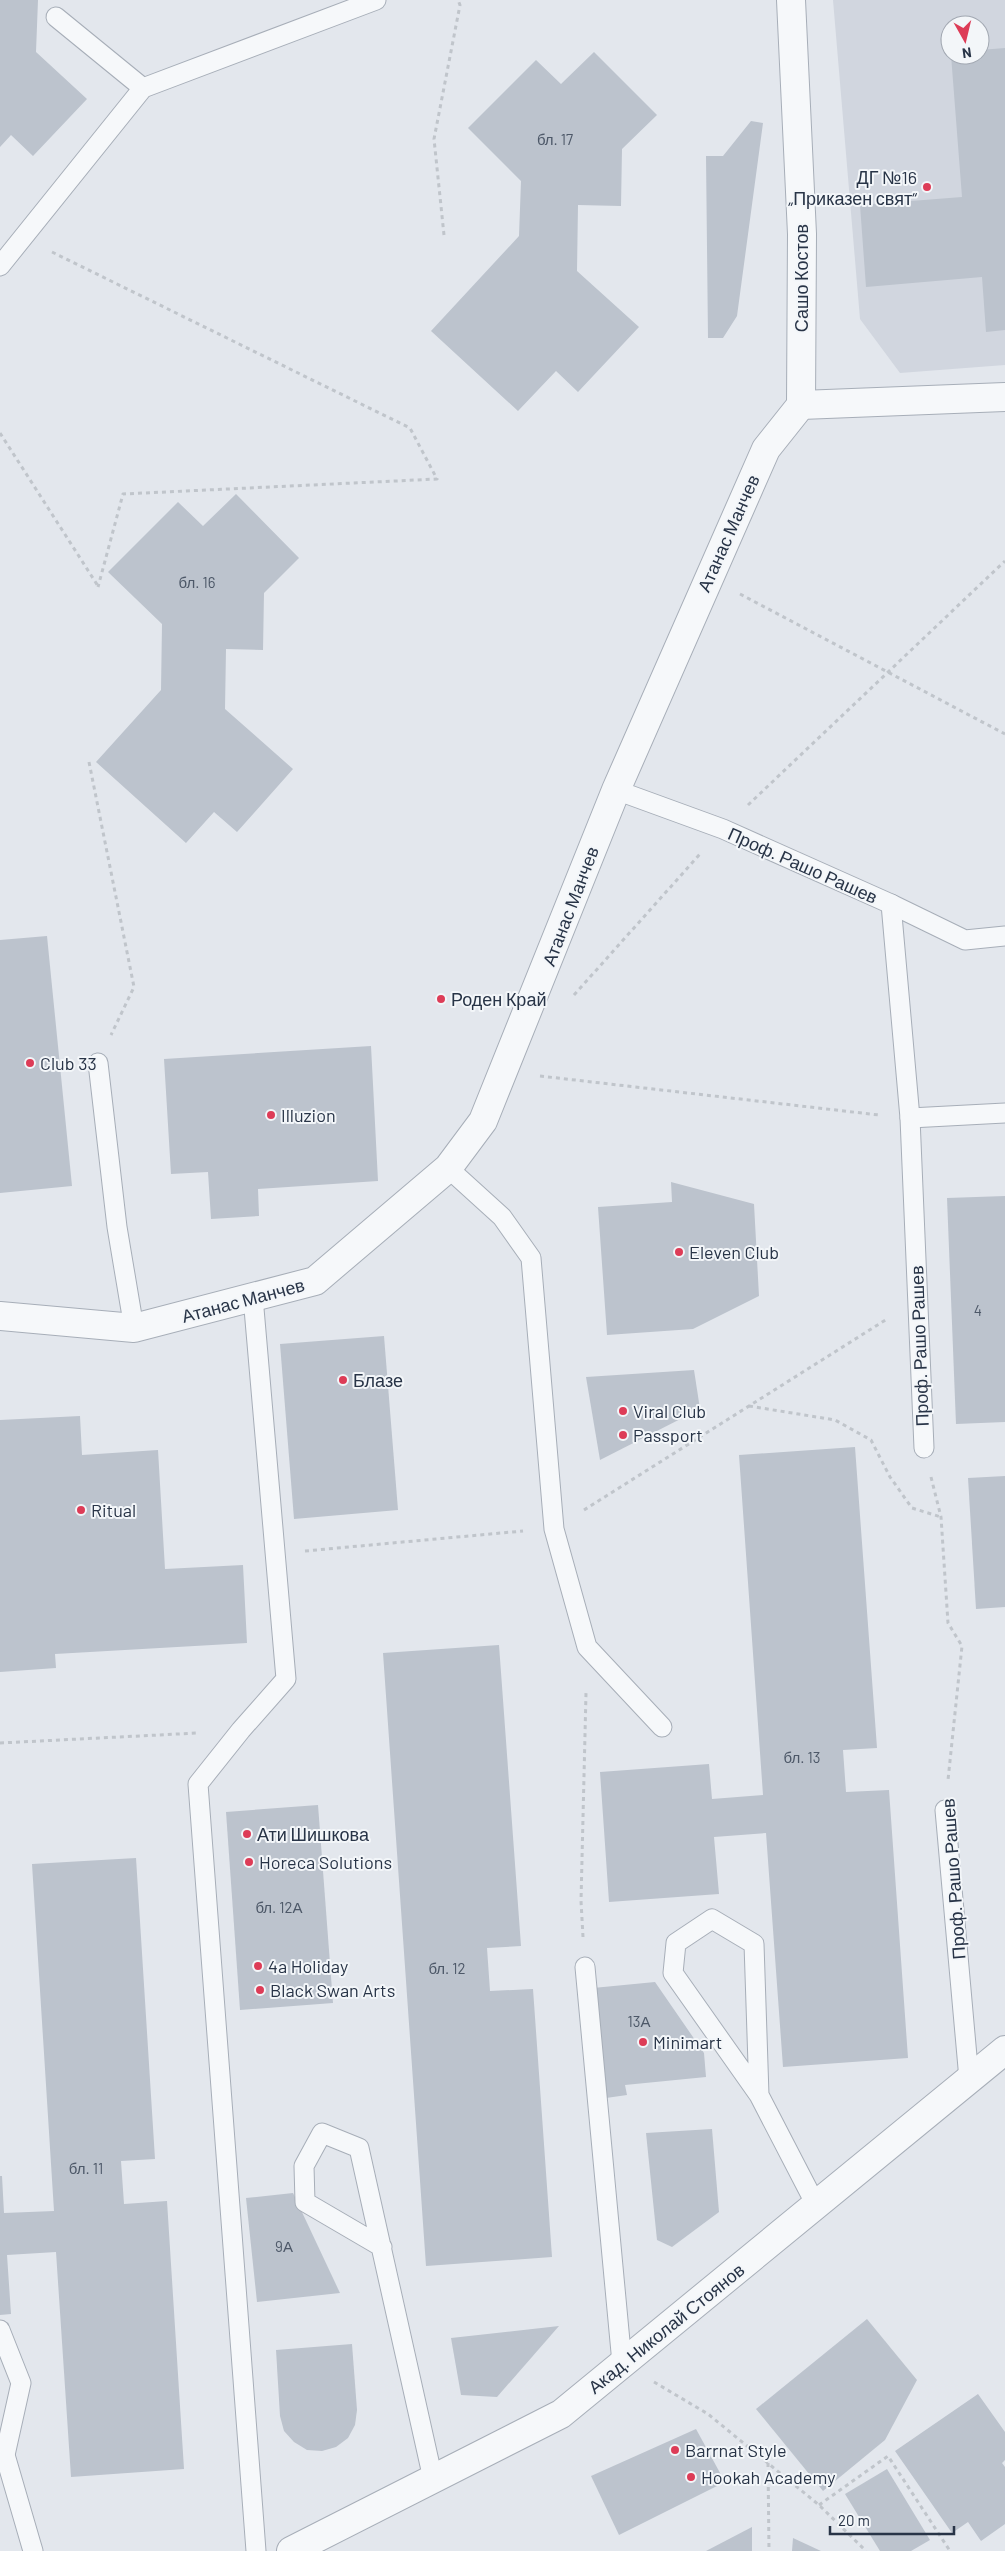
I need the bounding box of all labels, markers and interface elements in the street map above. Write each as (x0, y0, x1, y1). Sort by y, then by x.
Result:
north arrow (940, 15, 990, 65)
text: N (961, 44, 973, 62)
house number: бл. 17 (537, 130, 573, 148)
place label: ДГ №16 „Приказен свят“ (788, 166, 917, 209)
marker: ДГ №16 „Приказен свят“ (921, 181, 933, 193)
street label: Сашо Костов (790, 224, 812, 332)
street label: Атанас Манчев (692, 471, 764, 595)
house number: бл. 16 (179, 573, 215, 591)
street label: Проф. Рашо Рашев (725, 822, 881, 908)
street label: Атанас Манчев (537, 843, 603, 969)
place label: Роден Край (451, 988, 546, 1010)
marker: Роден Край (435, 993, 447, 1005)
place label: Club 33 (40, 1052, 97, 1074)
marker: Club 33 (24, 1057, 36, 1069)
place label: Illuzion (281, 1104, 336, 1126)
marker: Illuzion (265, 1109, 277, 1121)
place label: Eleven Club (689, 1241, 779, 1263)
marker: Eleven Club (673, 1246, 685, 1258)
street label: Проф. Рашо Рашев (905, 1265, 933, 1427)
street label: Атанас Манчев (179, 1273, 307, 1327)
house number: 4 (974, 1301, 982, 1319)
place label: Блазе (353, 1369, 403, 1391)
marker: Блазе (337, 1374, 349, 1386)
place label: Viral Club (633, 1400, 706, 1422)
marker: Viral Club (617, 1405, 629, 1417)
place label: Passport (633, 1424, 703, 1446)
marker: Passport (617, 1429, 629, 1441)
place label: Ritual (91, 1499, 136, 1521)
marker: Ritual (75, 1504, 87, 1516)
house number: бл. 13 (784, 1748, 820, 1766)
street label: Проф. Рашо Рашев (936, 1798, 970, 1960)
place label: Ати Шишкова (257, 1823, 370, 1845)
marker: Ати Шишкова (241, 1828, 253, 1840)
place label: Horeca Solutions (259, 1851, 392, 1873)
marker: Horeca Solutions (243, 1856, 255, 1868)
house number: бл. 12А (255, 1898, 303, 1916)
place label: 4a Holiday (268, 1955, 348, 1977)
house number: бл. 12 (428, 1959, 466, 1977)
marker: 4a Holiday (252, 1960, 264, 1972)
place label: Black Swan Arts (270, 1979, 395, 2001)
marker: Black Swan Arts (254, 1984, 266, 1996)
house number: 13А (628, 2012, 650, 2030)
place label: Minimart (653, 2031, 722, 2053)
marker: Minimart (637, 2036, 649, 2048)
house number: бл. 11 (69, 2159, 103, 2177)
house number: 9А (275, 2237, 293, 2255)
street label: Акад. Николай Стоянов (583, 2258, 749, 2398)
place label: Barrnat Style (685, 2439, 787, 2461)
marker: Barrnat Style (669, 2444, 681, 2456)
place label: Hookah Academy (701, 2466, 835, 2488)
marker: Hookah Academy (685, 2471, 697, 2483)
scale bar (830, 2504, 954, 2536)
text: 20 m (838, 2511, 870, 2529)

